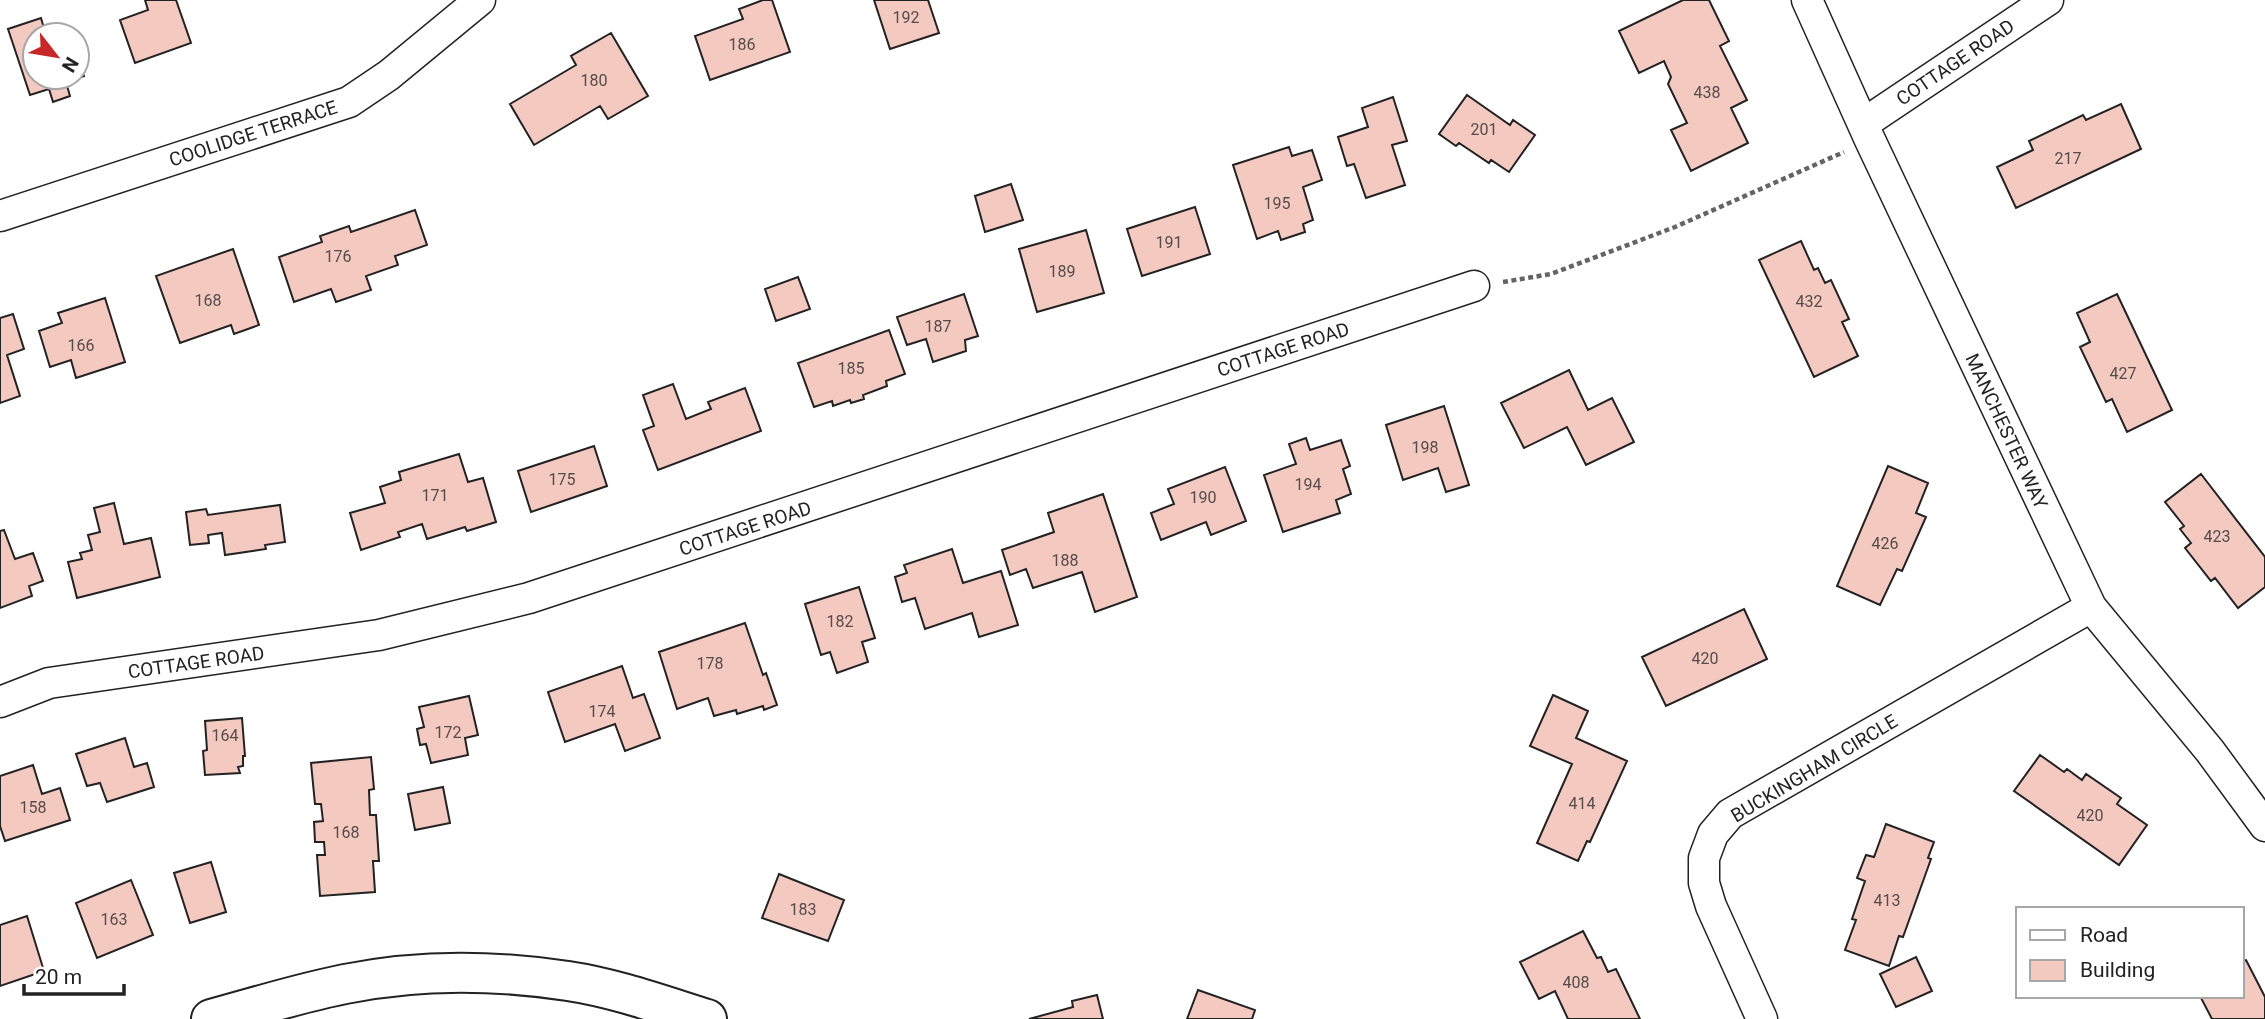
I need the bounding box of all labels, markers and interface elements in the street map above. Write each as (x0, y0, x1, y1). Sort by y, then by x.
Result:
house number: 192 (893, 8, 919, 27)
street label: COTTAGE ROAD (1892, 14, 2019, 110)
north arrow (21, 21, 91, 91)
house number: 186 (729, 35, 755, 54)
text: N (57, 53, 83, 76)
house number: 180 (581, 71, 607, 90)
house number: 438 (1694, 83, 1720, 102)
street label: COOLIDGE TERRACE (166, 95, 340, 172)
house number: 201 (1471, 120, 1497, 139)
house number: 217 (2055, 149, 2081, 168)
house number: 195 (1264, 194, 1290, 213)
house number: 191 (1156, 233, 1182, 252)
house number: 176 (325, 247, 351, 266)
house number: 189 (1049, 262, 1075, 281)
house number: 168 (195, 291, 221, 310)
house number: 432 (1796, 292, 1822, 311)
house number: 187 (925, 317, 951, 336)
street label: COTTAGE ROAD (1214, 317, 1352, 382)
house number: 166 (68, 336, 94, 355)
street label: MANCHESTER WAY (1960, 350, 2053, 513)
house number: 185 (838, 359, 864, 378)
house number: 427 (2110, 364, 2136, 383)
house number: 198 (1412, 438, 1438, 457)
house number: 175 (549, 470, 575, 489)
house number: 194 (1295, 475, 1321, 494)
house number: 171 (422, 486, 448, 505)
house number: 190 (1190, 488, 1216, 507)
street label: COTTAGE ROAD (676, 496, 814, 561)
house number: 423 (2204, 527, 2230, 546)
house number: 426 (1872, 534, 1898, 553)
house number: 188 (1052, 551, 1078, 570)
house number: 182 (827, 612, 853, 631)
street label: COTTAGE ROAD (126, 642, 266, 683)
house number: 420 (1692, 649, 1718, 668)
house number: 178 (697, 654, 723, 673)
house number: 174 (589, 702, 615, 721)
street label: BUCKINGHAM CIRCLE (1727, 709, 1902, 827)
house number: 172 (435, 723, 461, 742)
house number: 164 (212, 726, 238, 745)
house number: 414 (1569, 794, 1595, 813)
house number: 158 (20, 798, 46, 817)
house number: 420 (2077, 806, 2103, 825)
house number: 168 (333, 823, 359, 842)
house number: 413 (1874, 891, 1900, 910)
house number: 183 (790, 900, 816, 919)
legend (2016, 907, 2244, 998)
house number: 163 (101, 910, 127, 929)
text: Road (2080, 923, 2128, 947)
scale bar (24, 953, 124, 997)
text: Building (2080, 958, 2155, 982)
text: 20 m (35, 965, 82, 989)
house number: 408 (1563, 973, 1589, 992)

